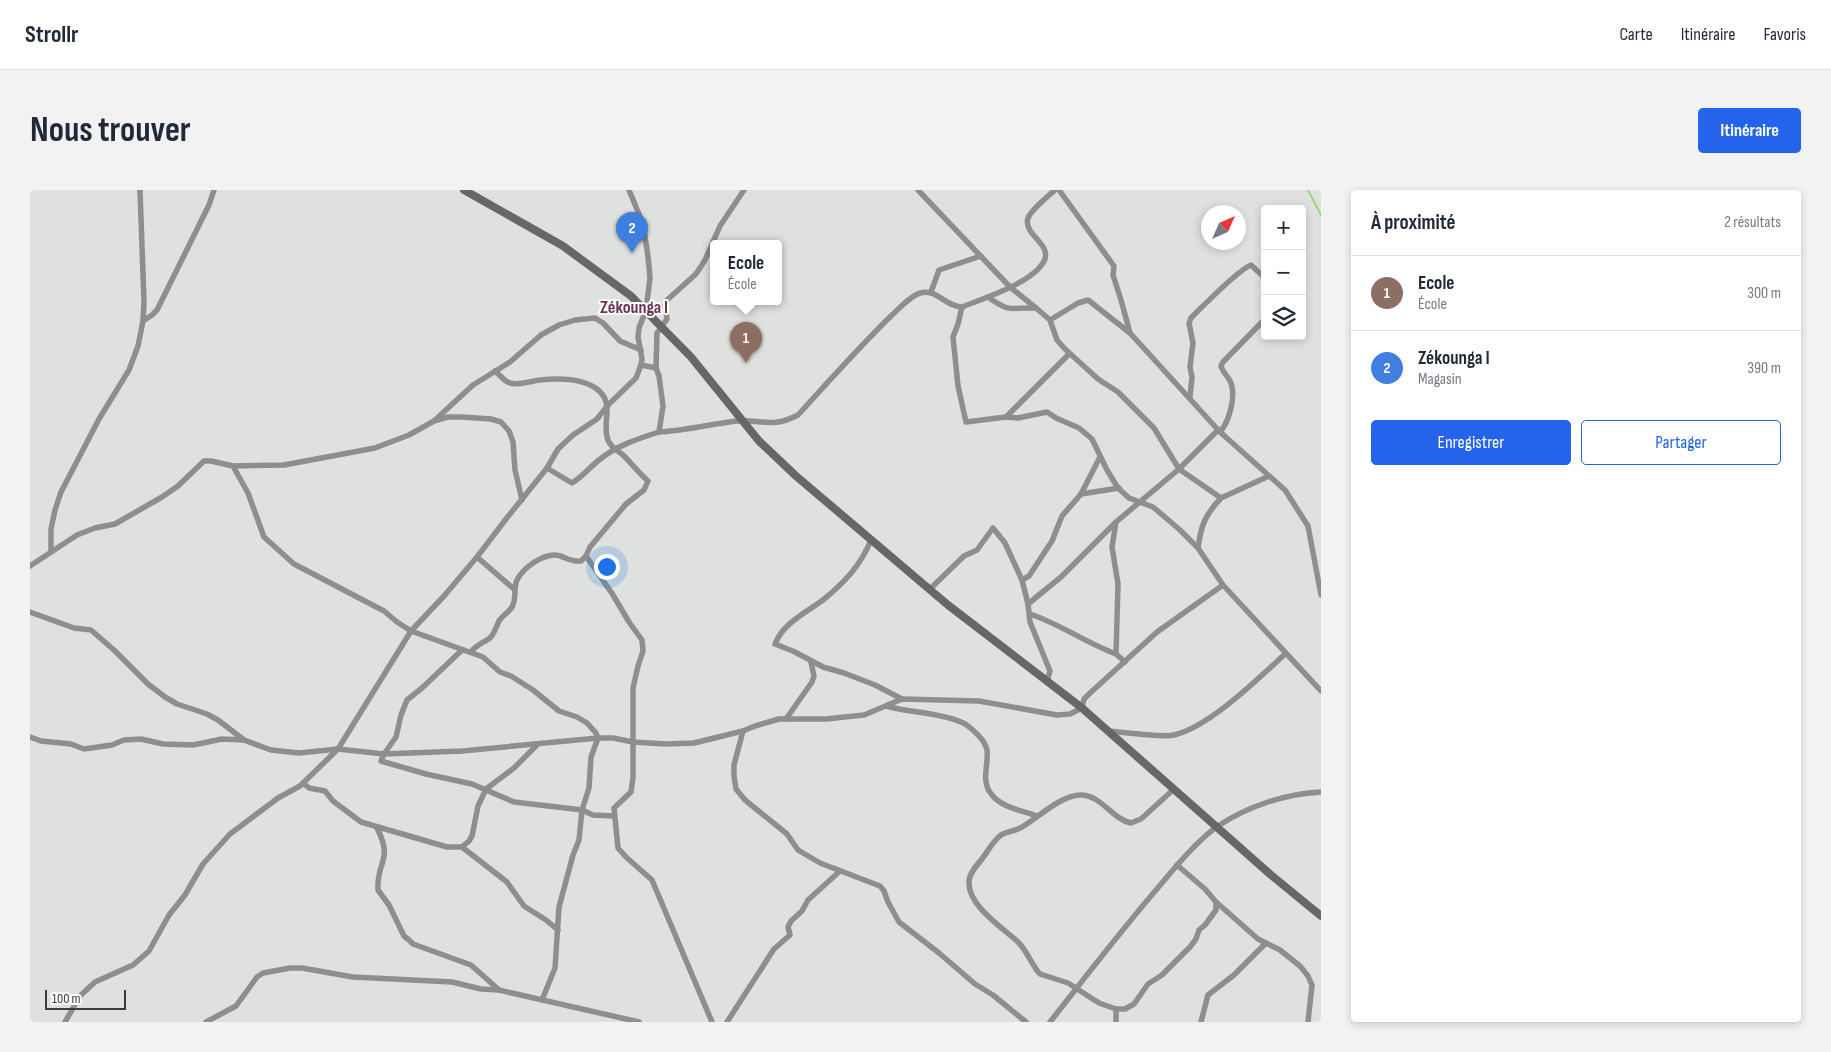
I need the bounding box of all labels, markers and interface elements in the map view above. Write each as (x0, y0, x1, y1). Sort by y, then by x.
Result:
text: Strollr (25, 20, 79, 49)
text: Carte (1619, 24, 1653, 45)
text: Itinéraire (1681, 24, 1735, 45)
text: Favoris (1763, 24, 1806, 45)
button: Itinéraire (1698, 108, 1801, 153)
text: Nous trouver (30, 109, 191, 152)
north arrow (1201, 205, 1246, 250)
map controls (1261, 205, 1306, 340)
button: + (1261, 205, 1306, 250)
text: À proximité (1371, 210, 1456, 235)
pin: 2 (616, 212, 648, 253)
text: 2 résultats (1724, 213, 1781, 232)
popup (710, 240, 782, 305)
button: − (1261, 250, 1306, 295)
text: Ecole (728, 252, 764, 275)
text: Ecole (1418, 272, 1454, 295)
text: École (728, 275, 757, 294)
text: 1 (1384, 284, 1390, 303)
text: 300 m (1747, 284, 1781, 303)
button: layers (1261, 295, 1306, 340)
text: École (1418, 295, 1447, 314)
district label: Zékounga I (600, 297, 668, 318)
pin: 1 (730, 322, 762, 363)
text: Zékounga I (1418, 347, 1490, 370)
text: 2 (1383, 359, 1391, 378)
text: 390 m (1747, 359, 1781, 378)
text: Magasin (1418, 370, 1462, 389)
button: Enregistrer (1371, 420, 1571, 465)
button: Partager (1581, 420, 1781, 465)
your location (594, 554, 620, 580)
scale bar (45, 987, 126, 1010)
text: 100 m (52, 990, 81, 1007)

